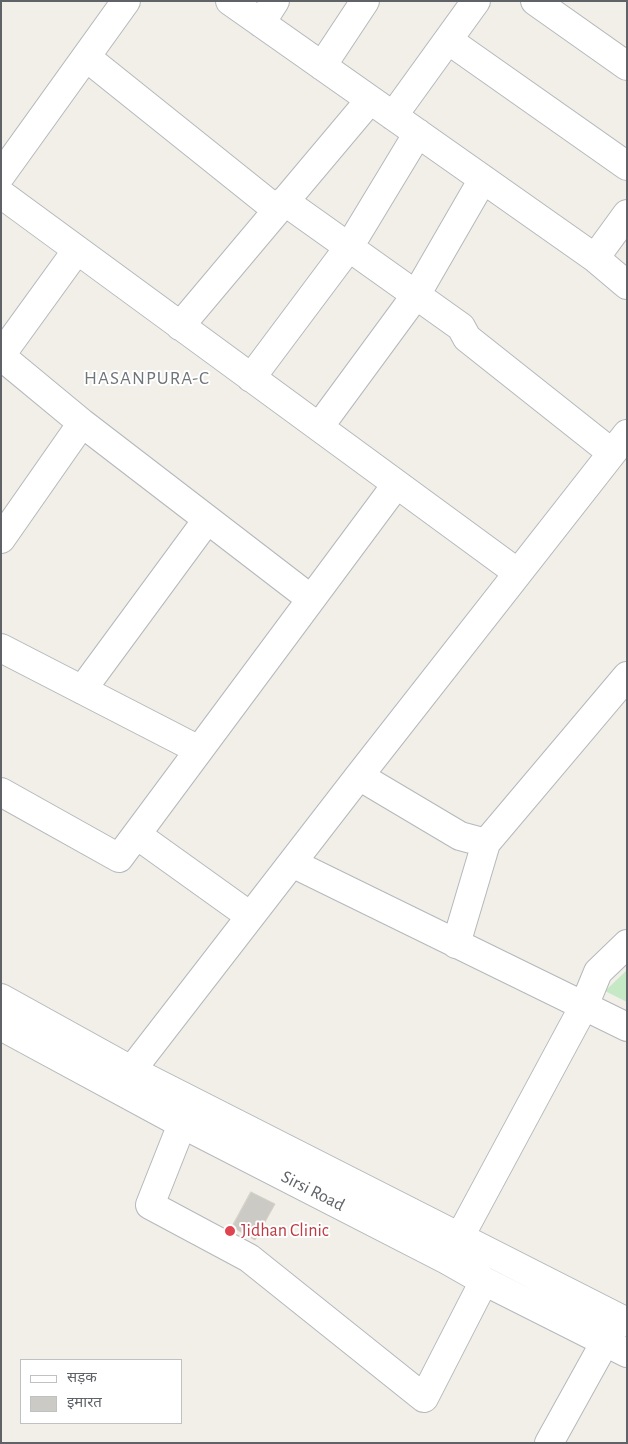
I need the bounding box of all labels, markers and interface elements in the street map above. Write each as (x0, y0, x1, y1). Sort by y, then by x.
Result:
district label: HASANPURA-C (83, 367, 211, 389)
street label: Sirsi Road (278, 1166, 348, 1216)
place label: Jidhan Clinic (241, 1220, 329, 1242)
marker: Jidhan Clinic (223, 1224, 237, 1238)
legend (20, 1359, 182, 1424)
text: सड़क (67, 1370, 97, 1385)
text: इमारत (67, 1395, 102, 1410)

